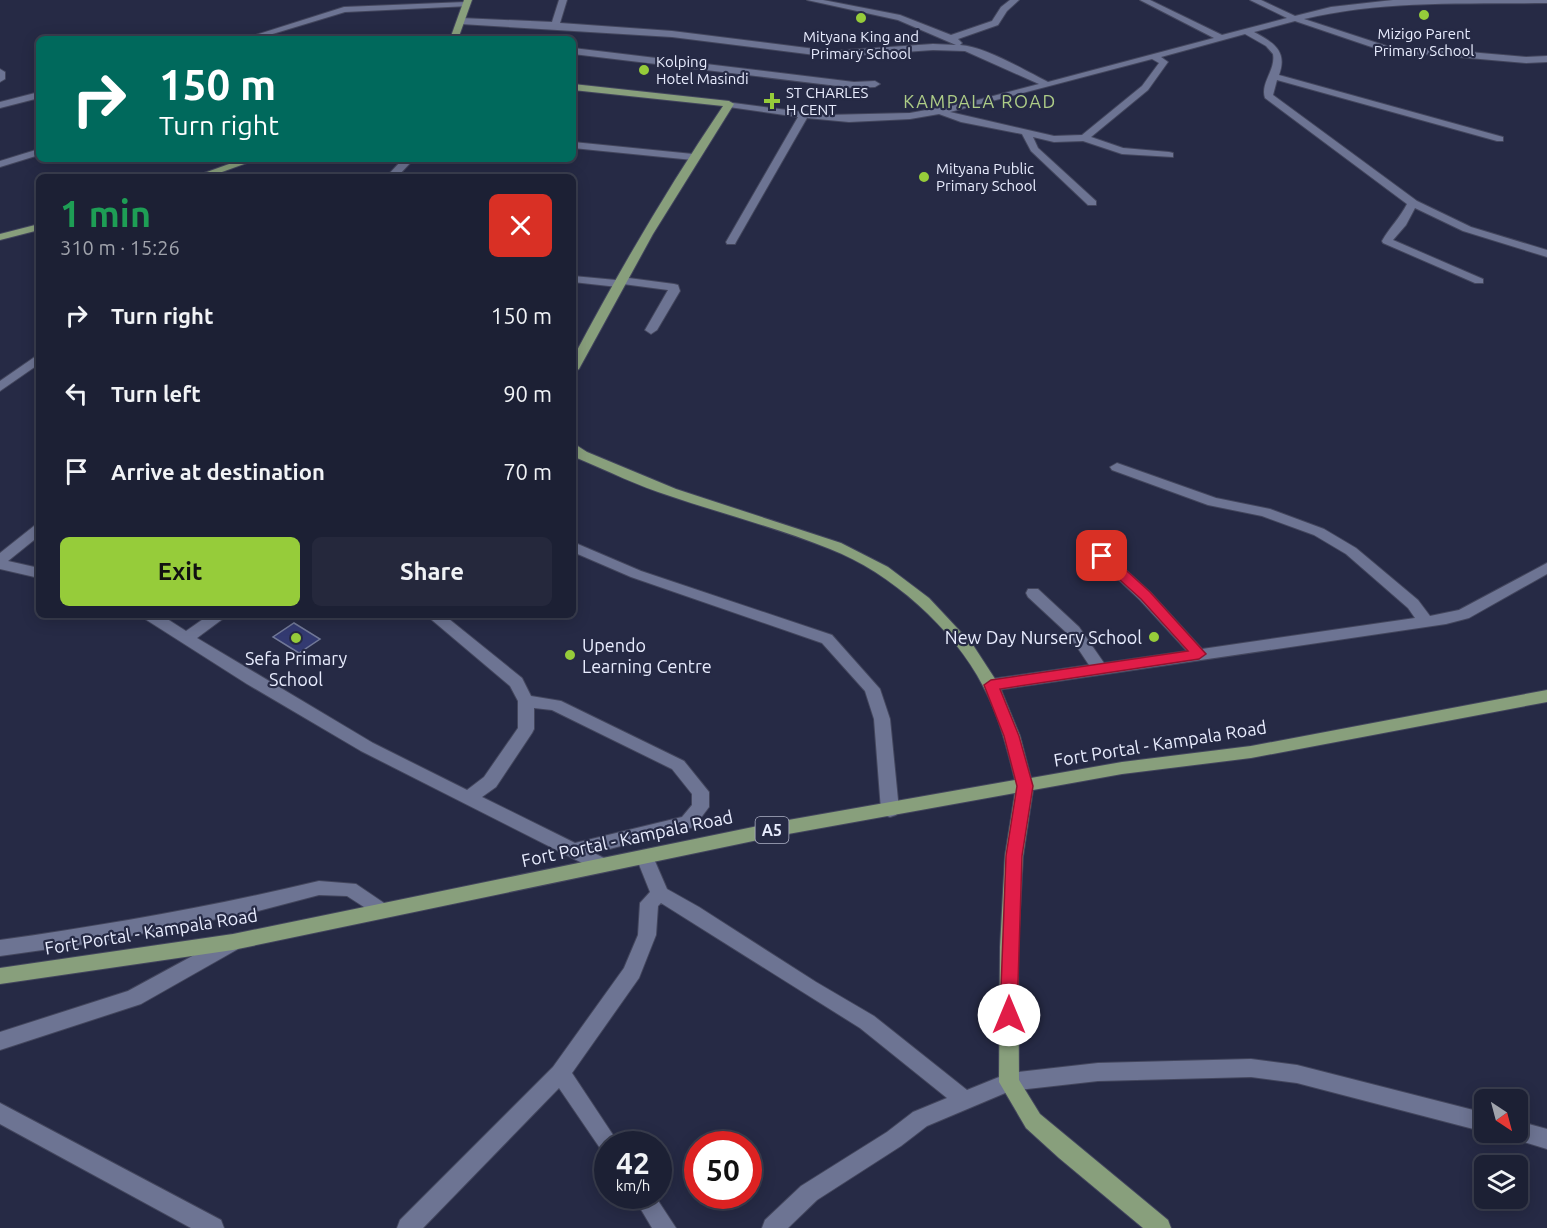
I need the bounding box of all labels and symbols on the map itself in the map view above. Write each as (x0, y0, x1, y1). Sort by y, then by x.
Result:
marker: Mizigo Parent Primary School (1417, 8, 1431, 22)
marker: Mityana King and Primary School (854, 11, 868, 25)
place label: Mizigo Parent Primary School (1374, 25, 1474, 59)
place label: Mityana King and Primary School (803, 28, 919, 62)
place label: Kolping Hotel Masindi (656, 53, 749, 87)
marker: Kolping Hotel Masindi (637, 63, 651, 77)
place label: ST CHARLES H CENT (786, 84, 868, 118)
district label: KAMPALA ROAD (903, 91, 1057, 111)
marker: ST CHARLES H CENT (763, 92, 781, 110)
place label: Mityana Public Primary School (936, 160, 1037, 194)
marker: Mityana Public Primary School (917, 170, 931, 184)
pin (1076, 530, 1127, 581)
place label: New Day Nursery School (945, 627, 1142, 647)
marker: New Day Nursery School (1147, 630, 1161, 644)
marker: Sefa Primary School (289, 631, 303, 645)
place label: Upendo Learning Centre (582, 635, 712, 676)
place label: Sefa Primary School (245, 648, 347, 689)
marker: Upendo Learning Centre (563, 648, 577, 662)
street label: Fort Portal - Kampala Road (1052, 716, 1268, 770)
street label: Fort Portal - Kampala Road (520, 806, 734, 870)
road number: A5 (756, 817, 788, 843)
street label: Fort Portal - Kampala Road (43, 904, 259, 958)
position arrow (977, 983, 1041, 1047)
north arrow (1474, 1089, 1528, 1143)
speed limit sign: 50 (684, 1131, 762, 1209)

